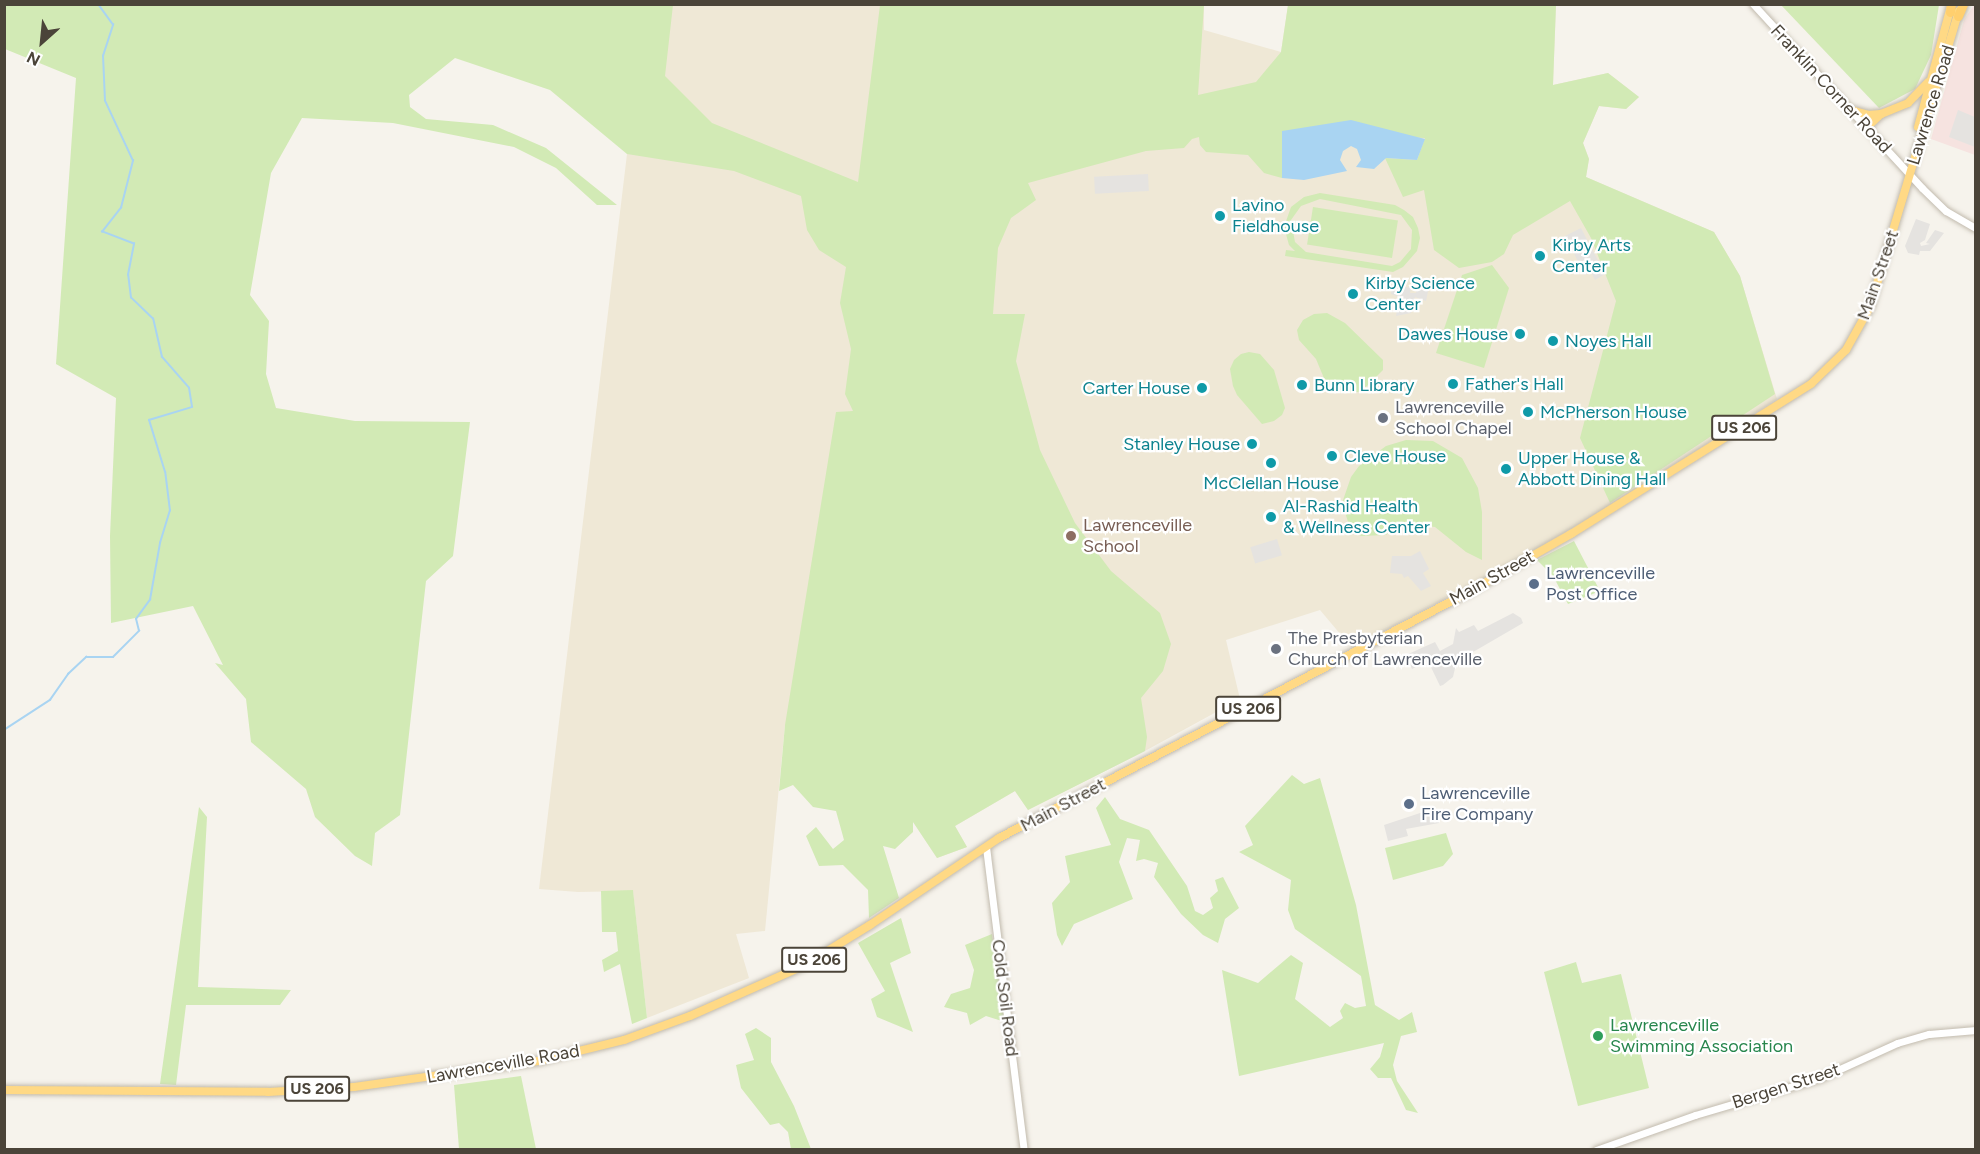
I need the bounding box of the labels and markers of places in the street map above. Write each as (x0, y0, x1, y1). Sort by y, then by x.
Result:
place label: Lavino Fieldhouse (1232, 195, 1319, 238)
marker: Lavino Fieldhouse (1213, 209, 1227, 223)
place label: Kirby Arts Center (1552, 235, 1631, 278)
marker: Kirby Arts Center (1533, 249, 1547, 263)
place label: Kirby Science Center (1365, 273, 1475, 316)
marker: Kirby Science Center (1346, 287, 1360, 301)
place label: Dawes House (1398, 323, 1508, 345)
marker: Dawes House (1513, 327, 1527, 341)
place label: Noyes Hall (1565, 330, 1652, 352)
marker: Noyes Hall (1546, 334, 1560, 348)
place label: Father's Hall (1465, 373, 1564, 395)
place label: Bunn Library (1314, 374, 1414, 396)
place label: Carter House (1082, 377, 1190, 399)
marker: Father's Hall (1446, 377, 1460, 391)
marker: Bunn Library (1295, 378, 1309, 392)
marker: Carter House (1195, 381, 1209, 395)
place label: Lawrenceville School Chapel (1395, 397, 1512, 440)
place label: McPherson House (1540, 401, 1687, 423)
marker: McPherson House (1521, 405, 1535, 419)
marker: Lawrenceville School Chapel (1376, 411, 1390, 425)
place label: Stanley House (1123, 433, 1240, 455)
marker: Stanley House (1245, 437, 1259, 451)
place label: Cleve House (1344, 445, 1446, 467)
place label: Upper House & Abbott Dining Hall (1518, 448, 1666, 490)
marker: Cleve House (1325, 449, 1339, 463)
marker: McClellan House (1264, 456, 1278, 470)
marker: Upper House & Abbott Dining Hall (1499, 462, 1513, 476)
place label: McClellan House (1203, 472, 1339, 494)
place label: Al-Rashid Health & Wellness Center (1283, 496, 1430, 538)
marker: Al-Rashid Health & Wellness Center (1264, 510, 1278, 524)
place label: Lawrenceville School (1083, 515, 1192, 558)
marker: Lawrenceville School (1064, 529, 1078, 543)
place label: Lawrenceville Post Office (1546, 563, 1655, 606)
marker: Lawrenceville Post Office (1527, 577, 1541, 591)
place label: The Presbyterian Church of Lawrenceville (1288, 628, 1482, 670)
marker: The Presbyterian Church of Lawrenceville (1269, 642, 1283, 656)
place label: Lawrenceville Fire Company (1421, 783, 1533, 826)
marker: Lawrenceville Fire Company (1402, 797, 1416, 811)
place label: Lawrenceville Swimming Association (1610, 1015, 1793, 1058)
marker: Lawrenceville Swimming Association (1591, 1029, 1605, 1043)

